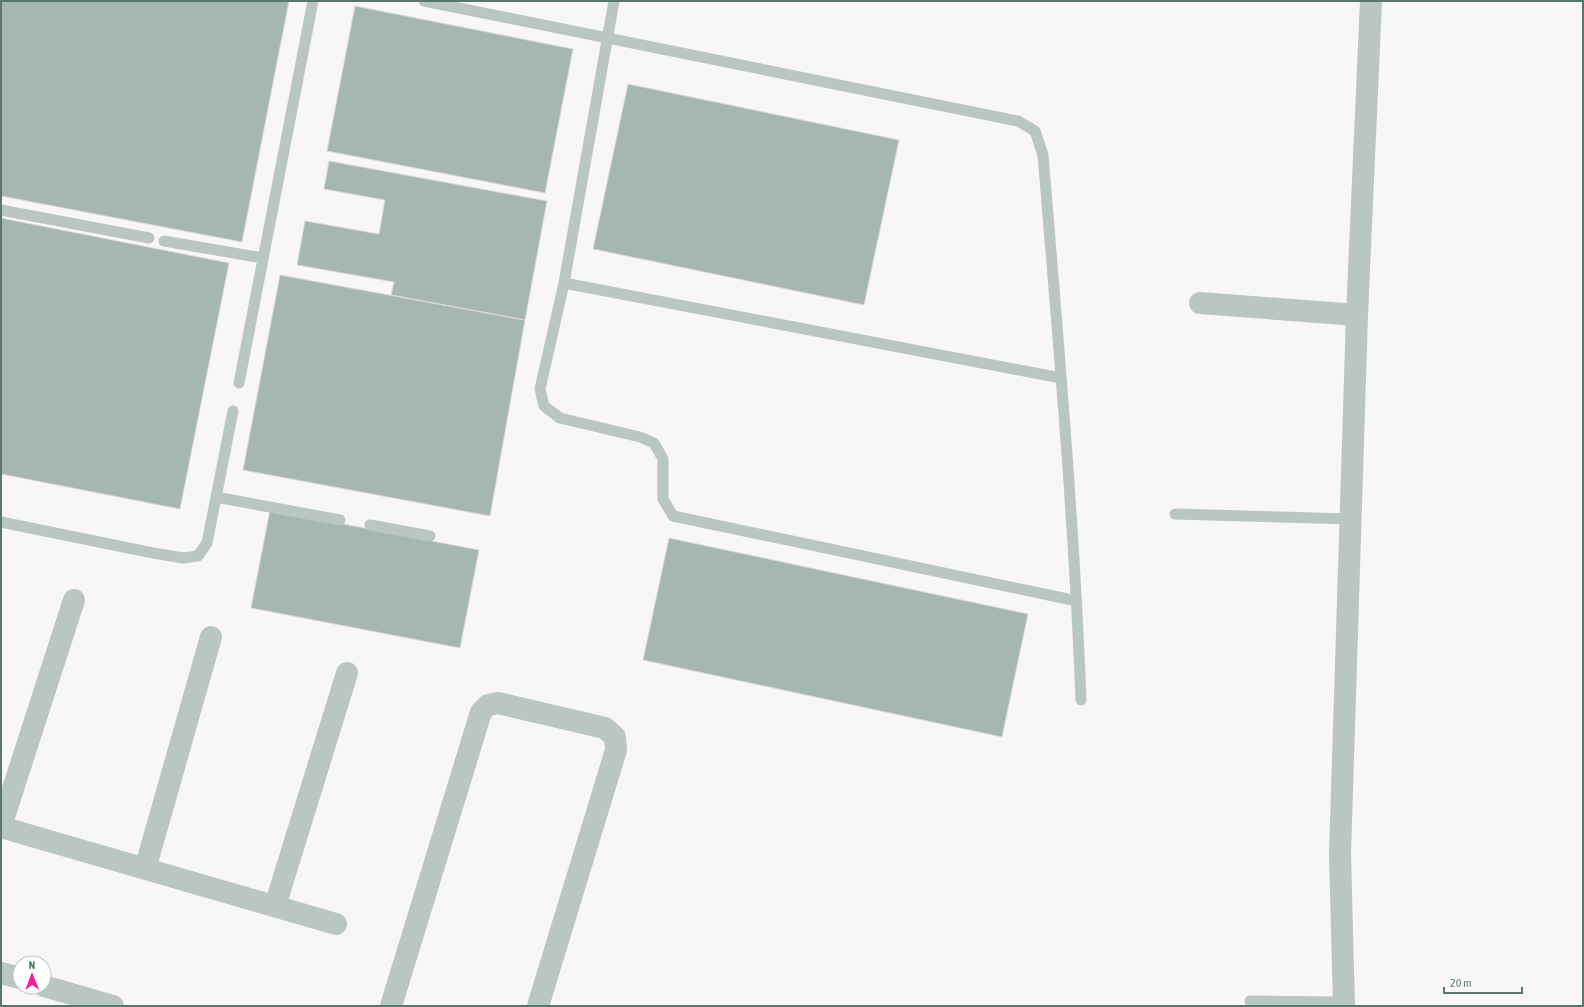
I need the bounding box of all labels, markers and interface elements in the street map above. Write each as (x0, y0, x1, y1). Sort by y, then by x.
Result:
north arrow (12, 955, 52, 995)
text: N (28, 959, 35, 971)
scale bar (1444, 969, 1522, 995)
text: 20 m (1450, 976, 1472, 990)

